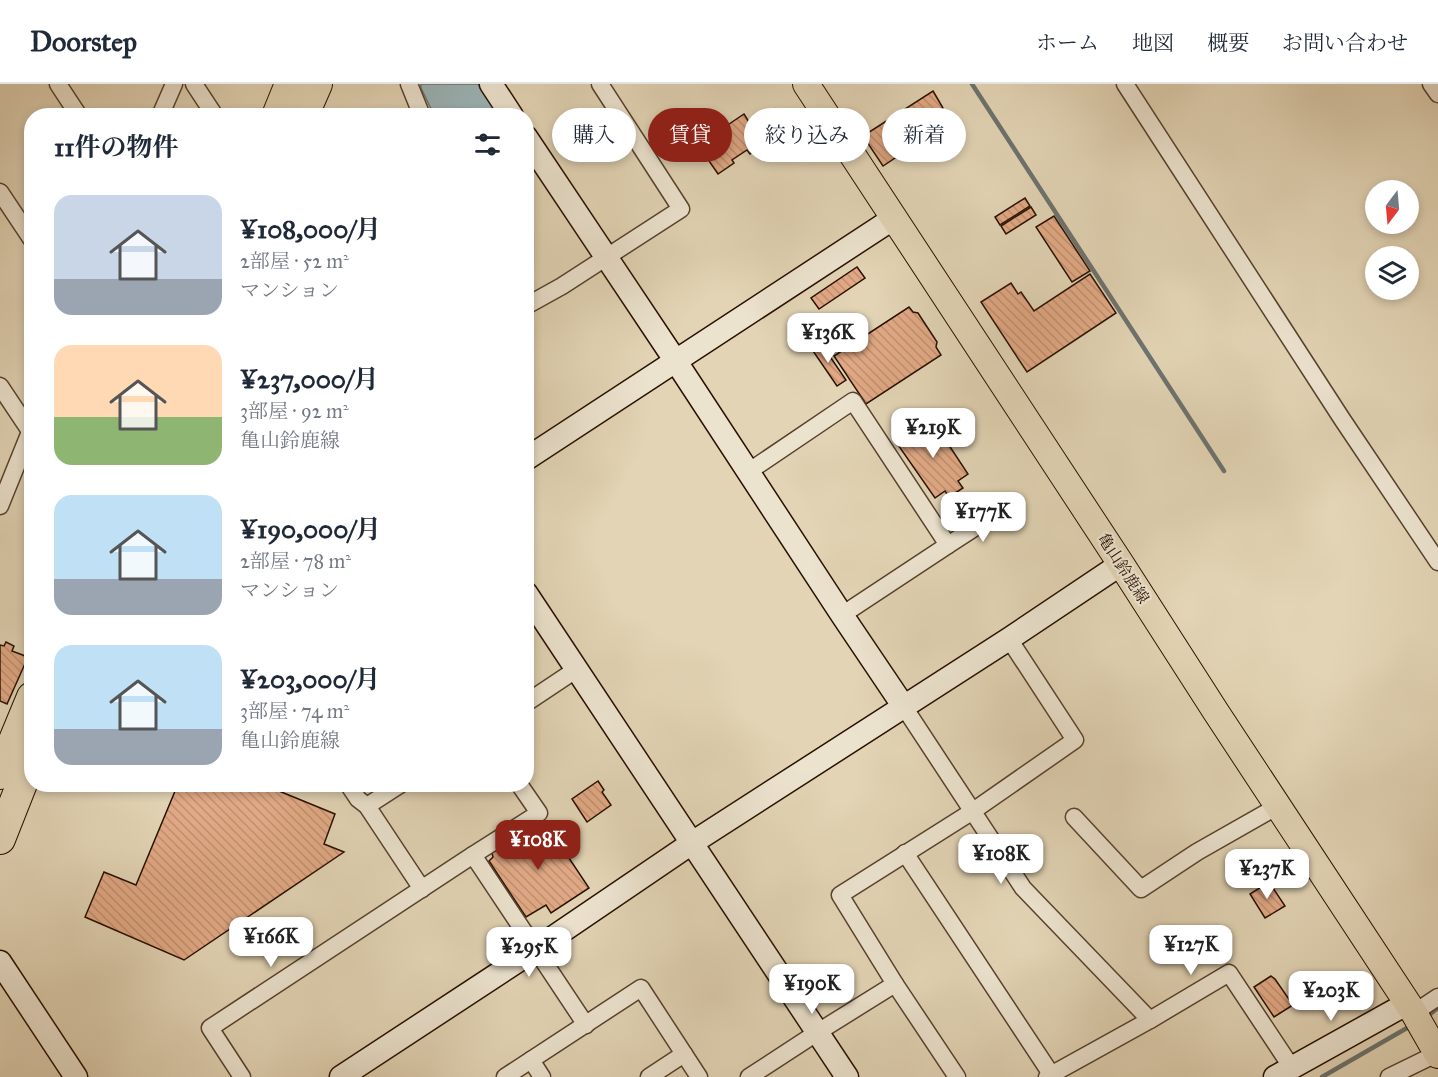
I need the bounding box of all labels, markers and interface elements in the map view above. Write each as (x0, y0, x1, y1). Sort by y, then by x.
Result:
text: Doorstep (30, 24, 137, 59)
text: ホーム (1036, 30, 1099, 56)
text: 地図 (1132, 30, 1174, 56)
text: 概要 (1207, 30, 1249, 56)
text: お問い合わせ (1282, 30, 1408, 56)
chip: 購入 (552, 108, 636, 162)
chip: 賃貸 (648, 108, 732, 162)
chip: 絞り込み (744, 108, 870, 162)
chip: 新着 (882, 108, 966, 162)
icon: filters (471, 128, 504, 161)
text: 11件の物件 (54, 131, 179, 163)
north arrow (1365, 180, 1419, 234)
map controls (1365, 180, 1419, 300)
text: ¥108,000/月 (240, 213, 381, 245)
icon: home (102, 219, 174, 291)
button: layers (1365, 246, 1419, 300)
text: 2部屋 · 52 m² (240, 249, 349, 273)
text: マンション (240, 278, 339, 302)
pin: ¥136K (786, 313, 870, 364)
text: ¥136K (801, 320, 855, 344)
text: ¥237,000/月 (240, 363, 379, 395)
icon: home (102, 369, 174, 441)
text: 3部屋 · 92 m² (240, 399, 349, 423)
pin: ¥219K (891, 408, 975, 459)
text: ¥219K (905, 415, 961, 439)
text: 亀山鈴鹿線 (240, 428, 340, 452)
pin: ¥177K (941, 492, 1025, 543)
text: ¥177K (955, 499, 1011, 523)
text: ¥190,000/月 (240, 513, 381, 545)
icon: home (102, 519, 174, 591)
street label: 亀山鈴鹿線 (1094, 530, 1153, 607)
text: 2部屋 · 78 m² (240, 549, 351, 573)
text: マンション (240, 578, 339, 602)
text: ¥203,000/月 (240, 663, 381, 695)
icon: home (102, 669, 174, 741)
text: 3部屋 · 74 m² (240, 699, 349, 723)
text: 亀山鈴鹿線 (240, 728, 340, 752)
pin: ¥108K (496, 820, 580, 871)
text: ¥108K (509, 827, 567, 851)
pin: ¥108K (959, 834, 1043, 885)
text: ¥108K (972, 841, 1030, 865)
pin: ¥237K (1225, 849, 1309, 900)
text: ¥237K (1239, 856, 1295, 880)
pin: ¥166K (229, 917, 313, 968)
text: ¥166K (243, 924, 299, 948)
pin: ¥127K (1149, 925, 1233, 976)
pin: ¥295K (487, 927, 571, 978)
text: ¥127K (1163, 932, 1219, 956)
text: ¥295K (500, 934, 558, 958)
pin: ¥190K (770, 964, 854, 1015)
text: ¥190K (783, 971, 841, 995)
pin: ¥203K (1289, 971, 1373, 1022)
text: ¥203K (1303, 978, 1359, 1002)

